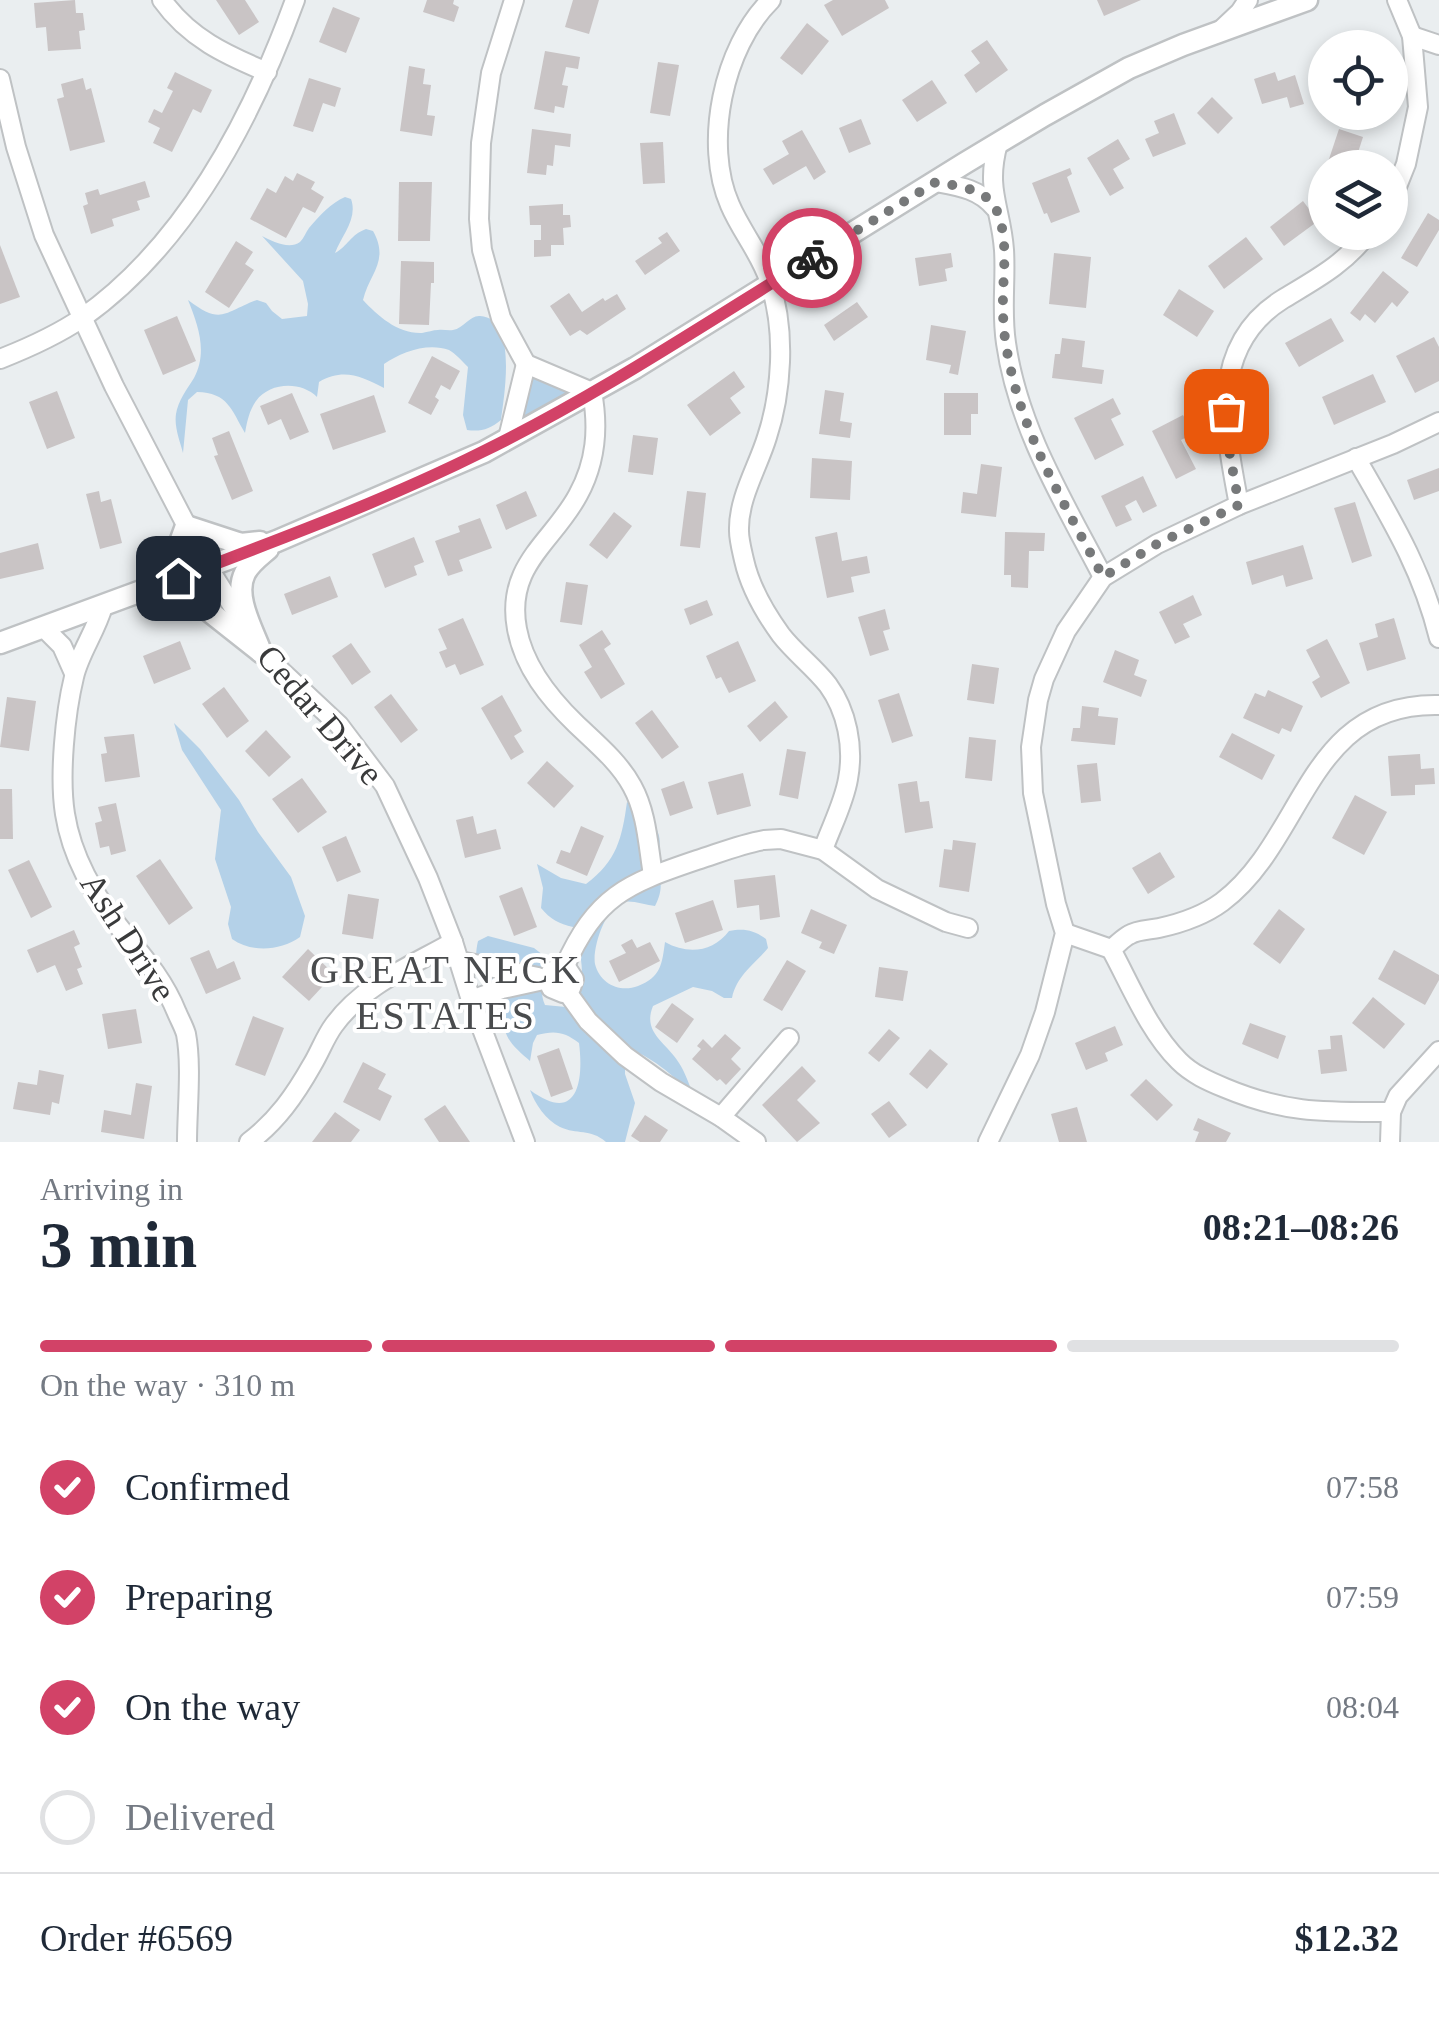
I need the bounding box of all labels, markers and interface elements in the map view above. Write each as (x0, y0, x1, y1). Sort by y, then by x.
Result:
map controls (1308, 30, 1408, 250)
button: locate (1308, 30, 1408, 130)
button: layers (1308, 150, 1408, 250)
courier (762, 208, 862, 308)
icon: bike (785, 231, 840, 286)
pin (1184, 369, 1269, 454)
icon: bag (1199, 384, 1254, 439)
pin (136, 536, 221, 621)
icon: home (151, 551, 206, 606)
street label: Cedar Drive (249, 637, 391, 793)
street label: Ash Drive (72, 866, 184, 1008)
district label: GREAT NECK ESTATES (310, 947, 582, 1038)
text: Arriving in (40, 1171, 183, 1207)
text: 08:21–08:26 (1203, 1206, 1399, 1248)
text: 3 min (40, 1209, 197, 1281)
text: On the way · 310 m (40, 1367, 295, 1403)
icon: check (40, 1460, 95, 1515)
text: Confirmed (125, 1466, 290, 1508)
text: 07:58 (1326, 1469, 1399, 1505)
icon: check (40, 1570, 95, 1625)
text: Preparing (125, 1576, 273, 1618)
text: 07:59 (1326, 1579, 1399, 1615)
icon: check (40, 1680, 95, 1735)
text: On the way (125, 1686, 300, 1728)
text: 08:04 (1326, 1689, 1399, 1725)
text: Delivered (125, 1796, 275, 1838)
text: Order #6569 (40, 1917, 233, 1959)
text: $12.32 (1295, 1917, 1399, 1959)

